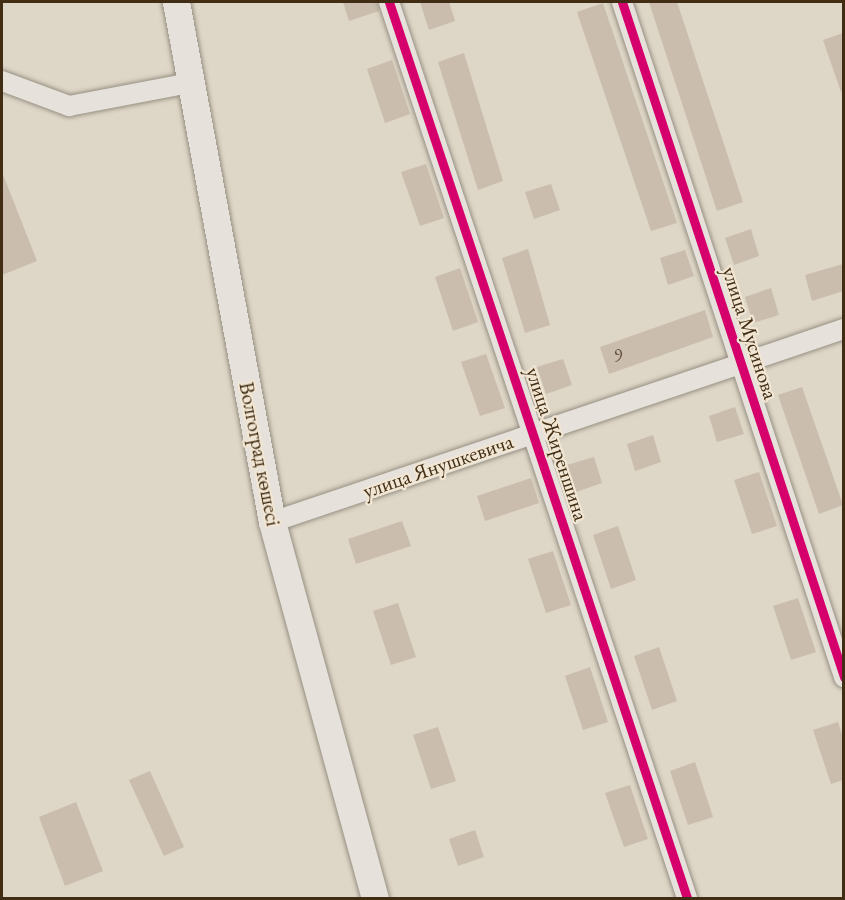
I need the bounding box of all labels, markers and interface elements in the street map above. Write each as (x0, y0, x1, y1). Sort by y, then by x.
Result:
street label: улица Мусинова (717, 264, 783, 402)
house number: 9 (614, 345, 622, 367)
street label: улица Жиреншина (520, 364, 594, 524)
street label: Волгоград көшесі (234, 380, 286, 528)
street label: улица Янушкевича (359, 428, 517, 504)

